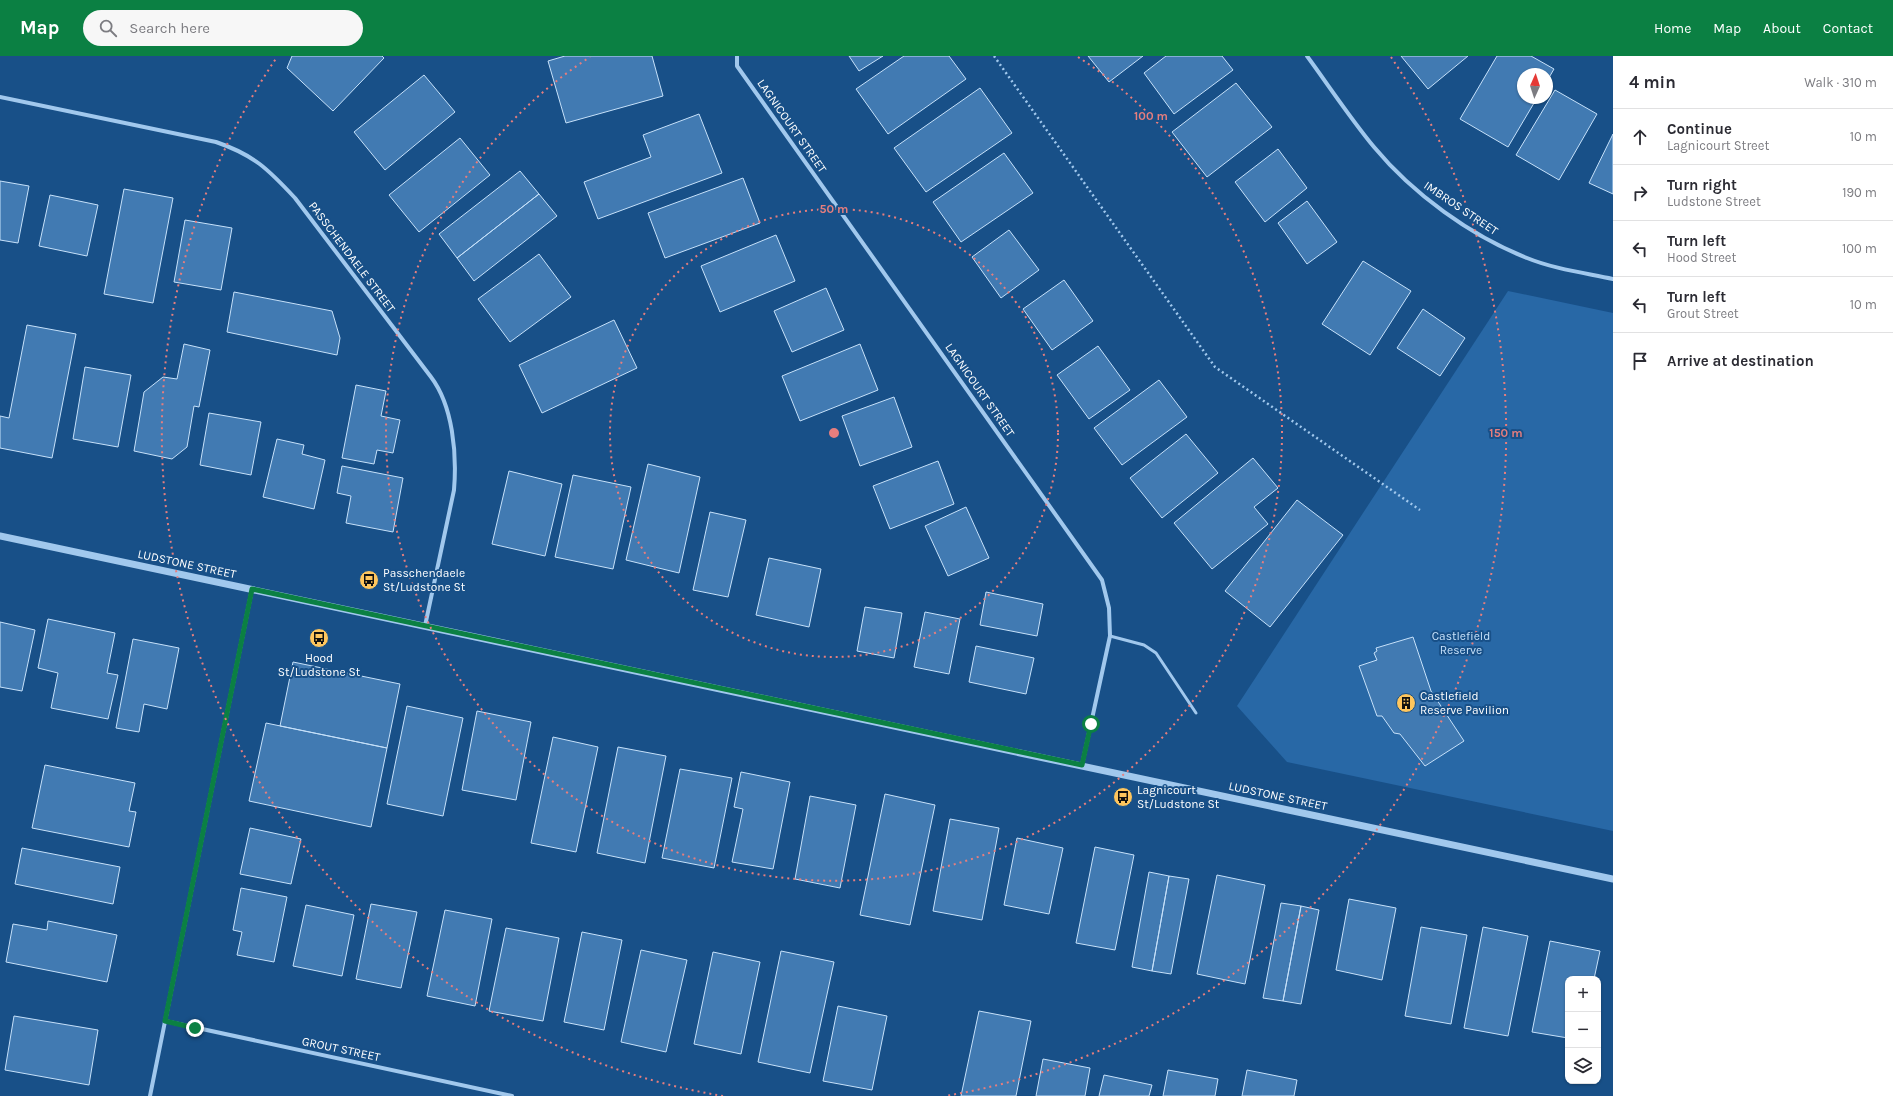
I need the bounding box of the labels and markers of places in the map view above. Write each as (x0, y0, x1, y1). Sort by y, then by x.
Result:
centre of rings (827, 426, 841, 440)
place label: Passchendaele St/Ludstone St (383, 566, 466, 594)
bus stop icon: Passchendaele St/Ludstone St (358, 569, 380, 591)
bus stop icon: Hood St/Ludstone St (308, 627, 330, 649)
place label: Hood St/Ludstone St (278, 651, 361, 679)
place label: Castlefield Reserve Pavilion (1420, 689, 1509, 717)
building icon: Castlefield Reserve Pavilion (1395, 692, 1417, 714)
place label: Lagnicourt St/Ludstone St (1137, 783, 1220, 811)
bus stop icon: Lagnicourt St/Ludstone St (1112, 786, 1134, 808)

